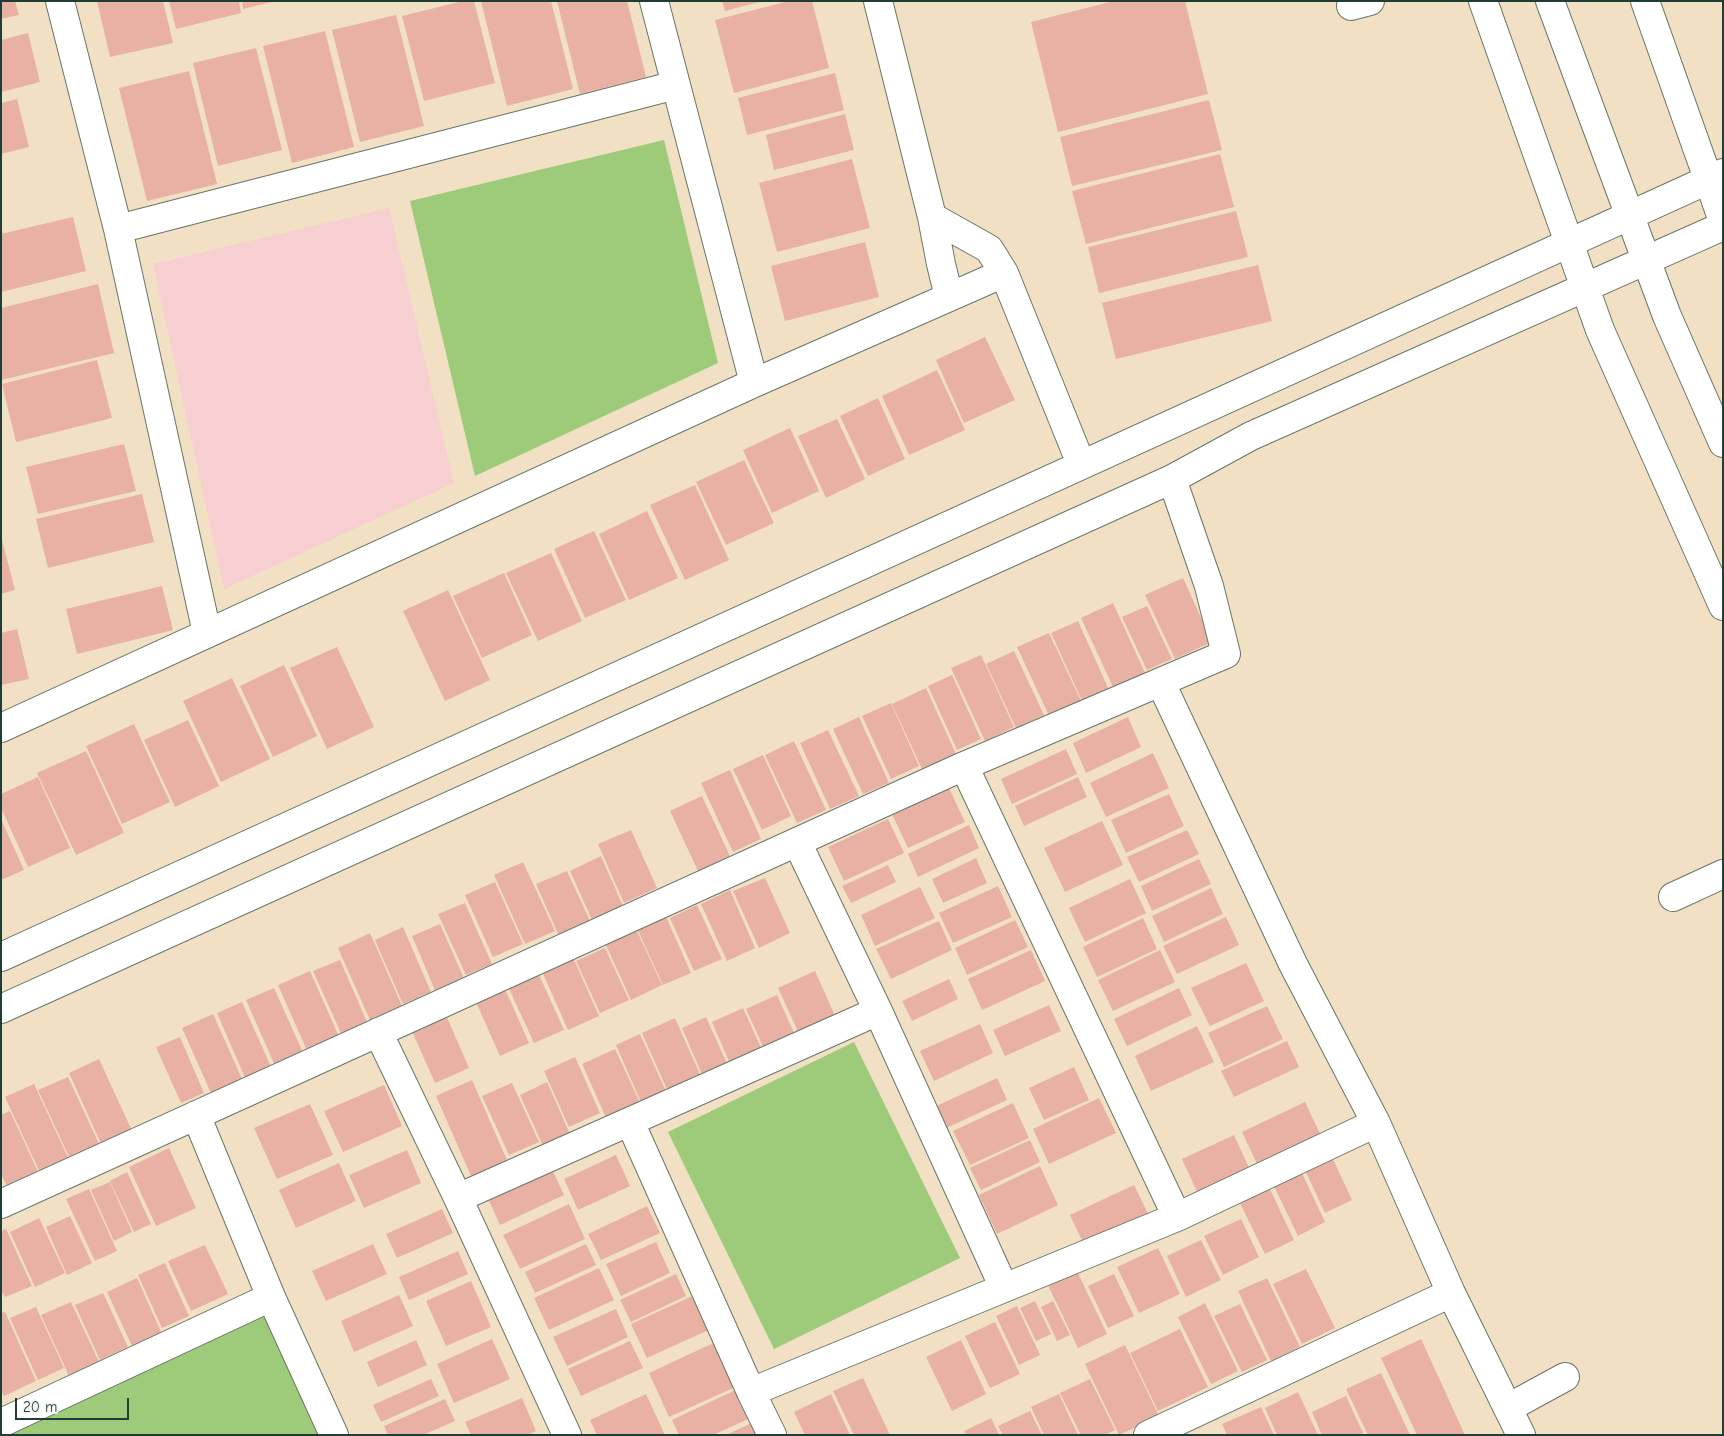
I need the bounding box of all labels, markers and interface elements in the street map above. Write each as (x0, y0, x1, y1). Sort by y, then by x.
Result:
scale bar (18, 1388, 131, 1420)
text: 20 m (23, 1398, 57, 1416)

